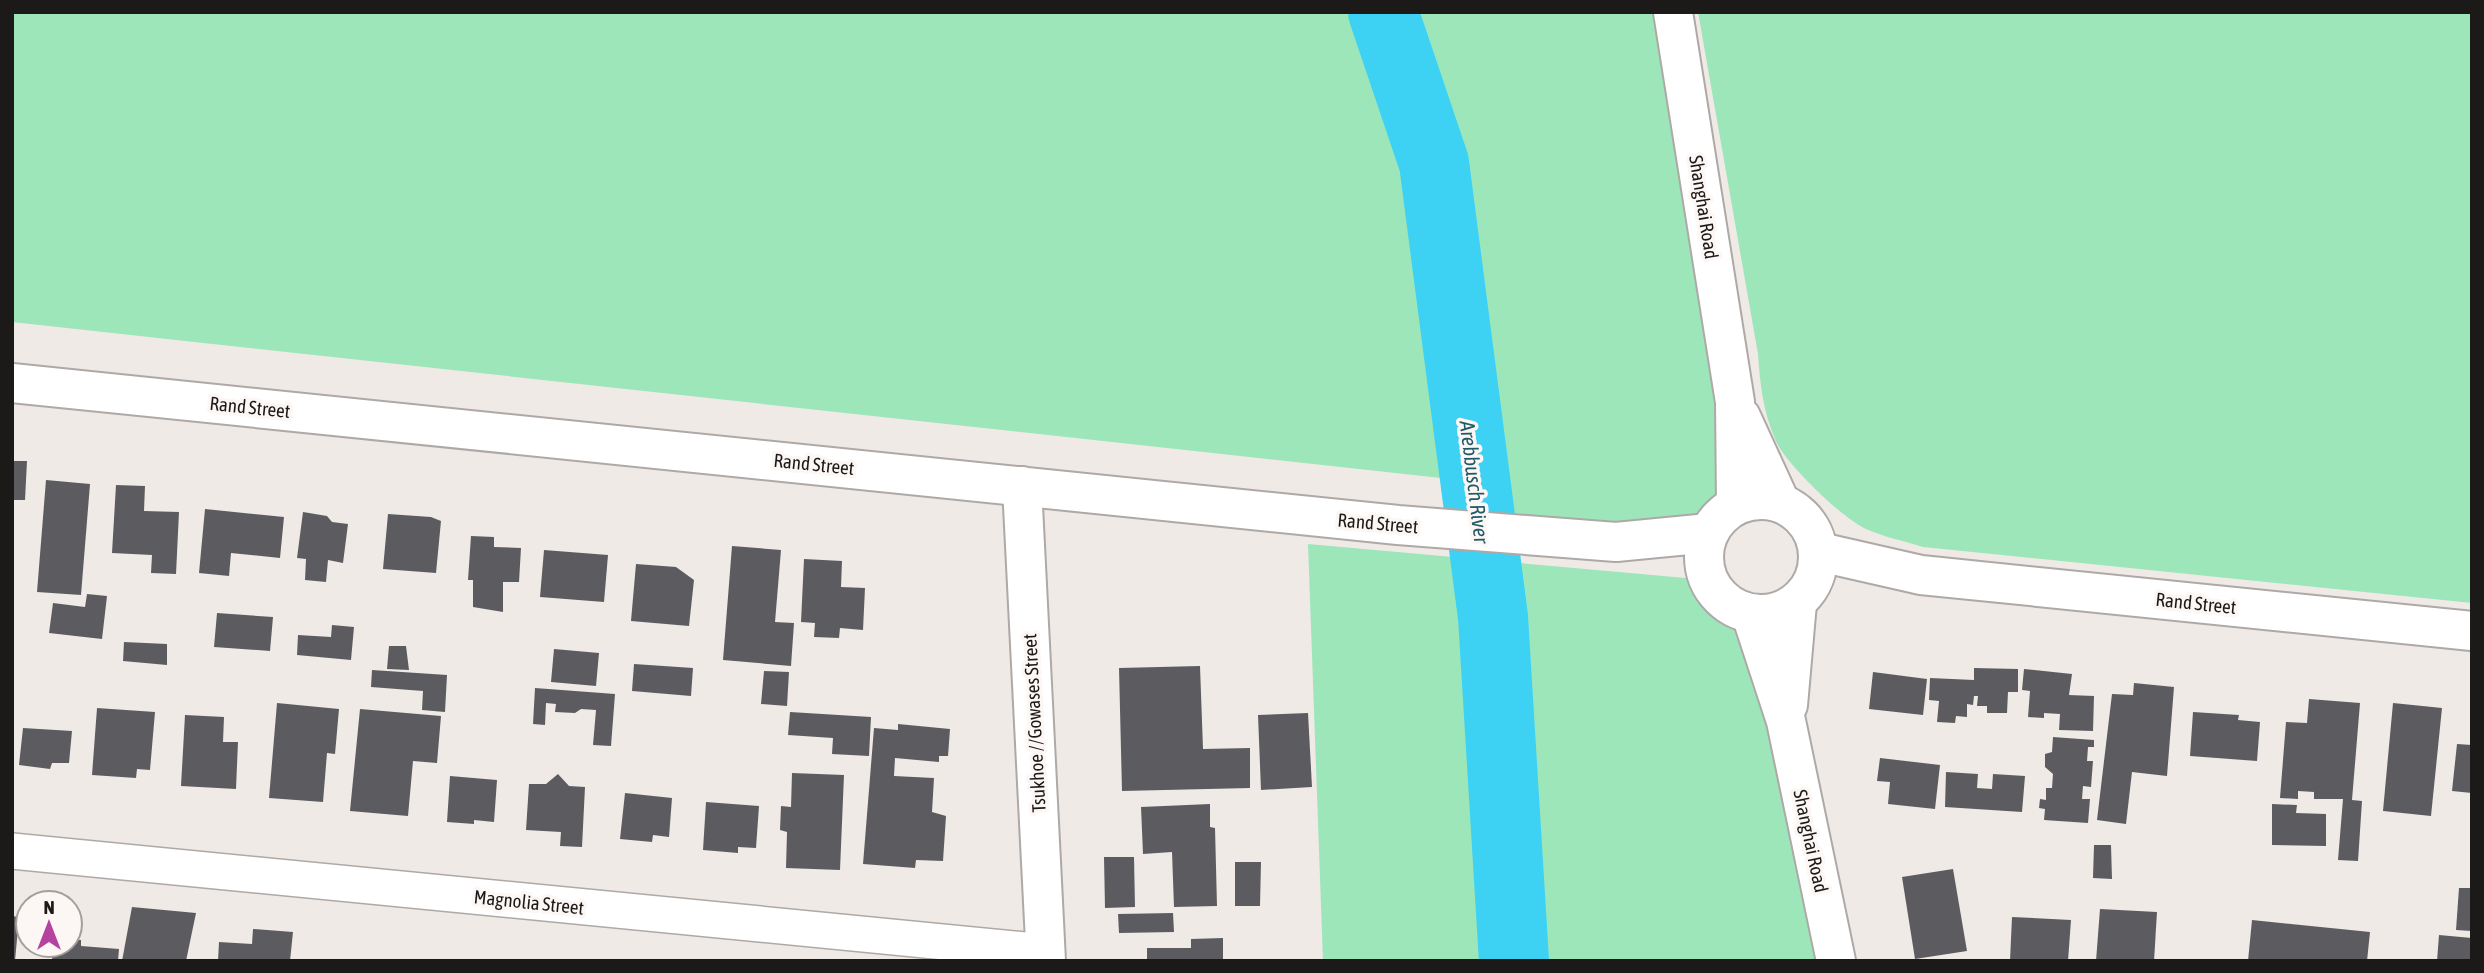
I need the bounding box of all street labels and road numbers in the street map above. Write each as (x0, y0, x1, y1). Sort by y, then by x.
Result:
street label: Shanghai Road (1685, 154, 1723, 260)
street label: Rand Street (209, 392, 291, 422)
street label: Rand Street (773, 449, 855, 479)
street label: Rand Street (1337, 509, 1419, 537)
street label: Rand Street (2155, 588, 2237, 618)
street label: Tsukhoe //Gowases Street (1018, 633, 1050, 813)
street label: Shanghai Road (1789, 787, 1833, 895)
street label: Magnolia Street (473, 885, 585, 919)

